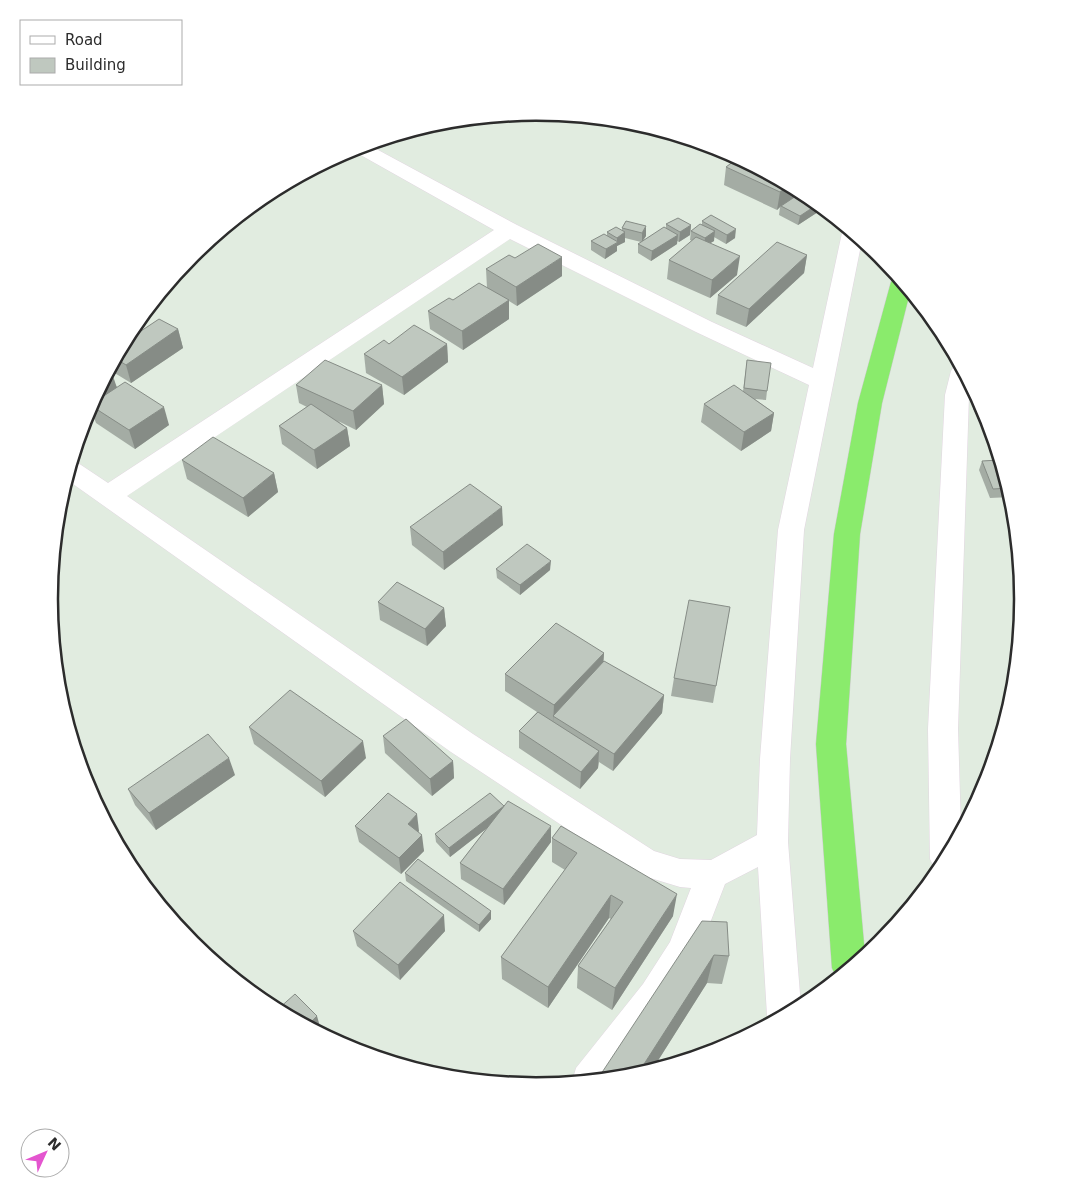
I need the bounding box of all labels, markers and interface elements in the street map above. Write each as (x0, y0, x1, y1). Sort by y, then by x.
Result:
legend (20, 20, 182, 85)
text: Road (65, 31, 103, 49)
text: Building (65, 56, 126, 74)
north arrow (20, 1128, 70, 1178)
text: N (45, 1134, 64, 1154)

